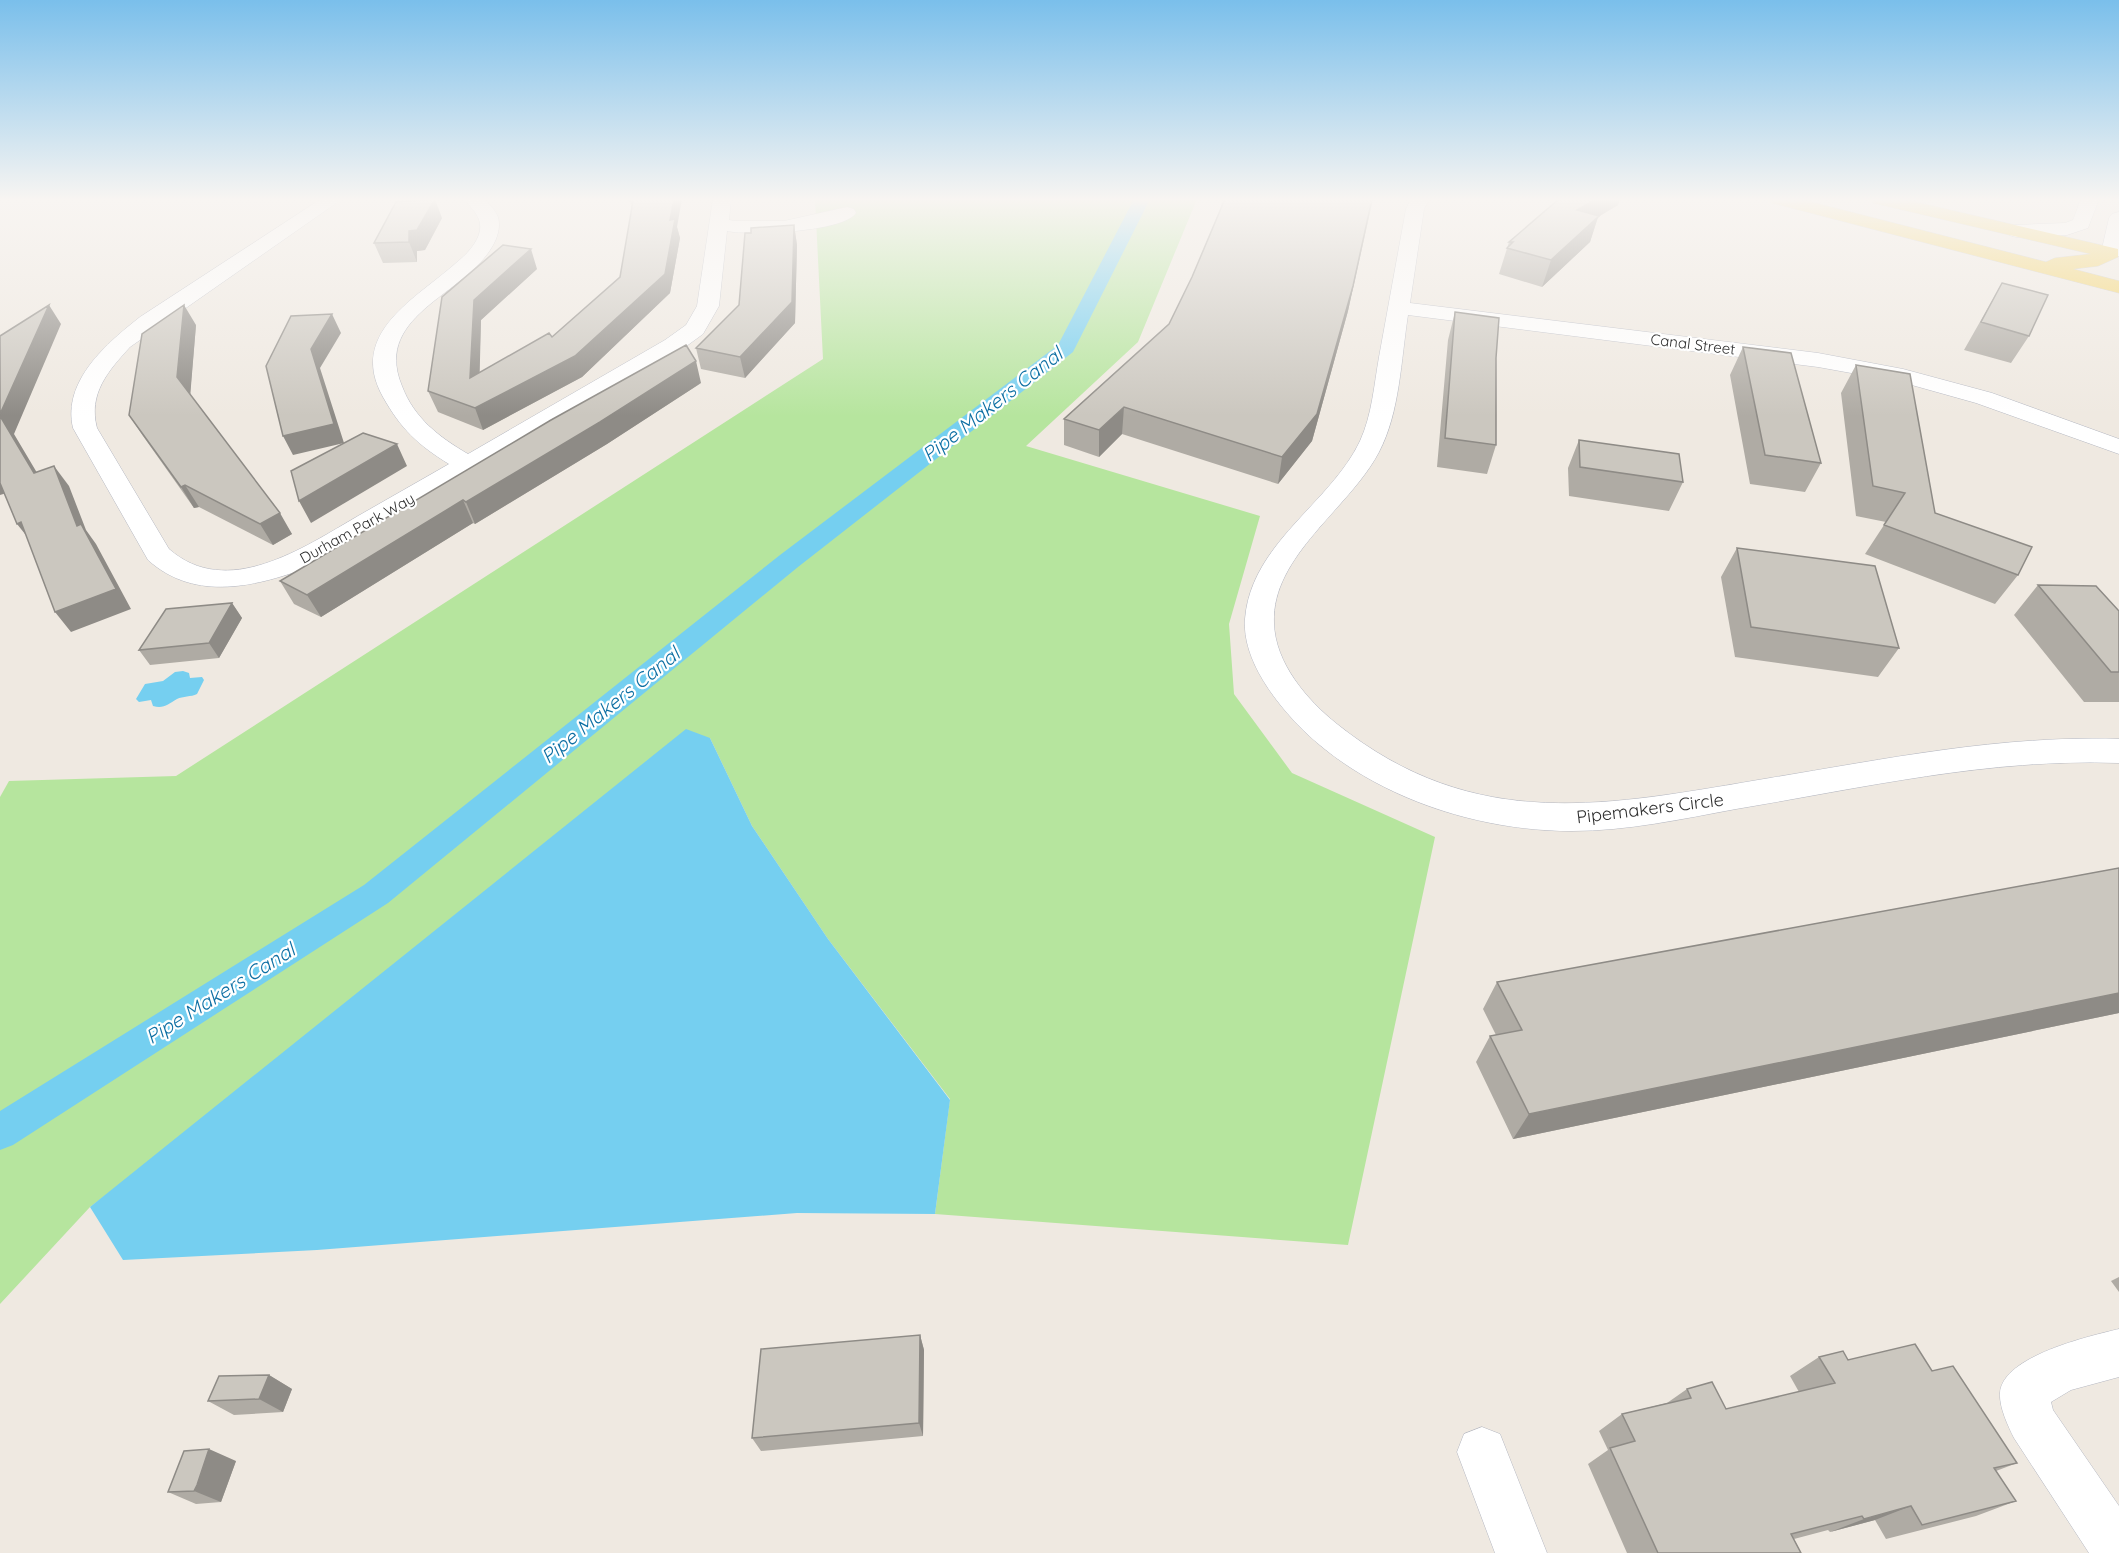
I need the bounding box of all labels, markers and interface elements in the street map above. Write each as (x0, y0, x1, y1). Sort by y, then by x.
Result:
street label: Canal Street (1650, 329, 1736, 359)
water label: Pipe Makers Canal (917, 340, 1069, 467)
street label: Durham Park Way (296, 489, 418, 567)
water label: Pipe Makers Canal (536, 640, 686, 769)
street label: Pipemakers Circle (1575, 788, 1725, 828)
water label: Pipe Makers Canal (141, 936, 301, 1049)

